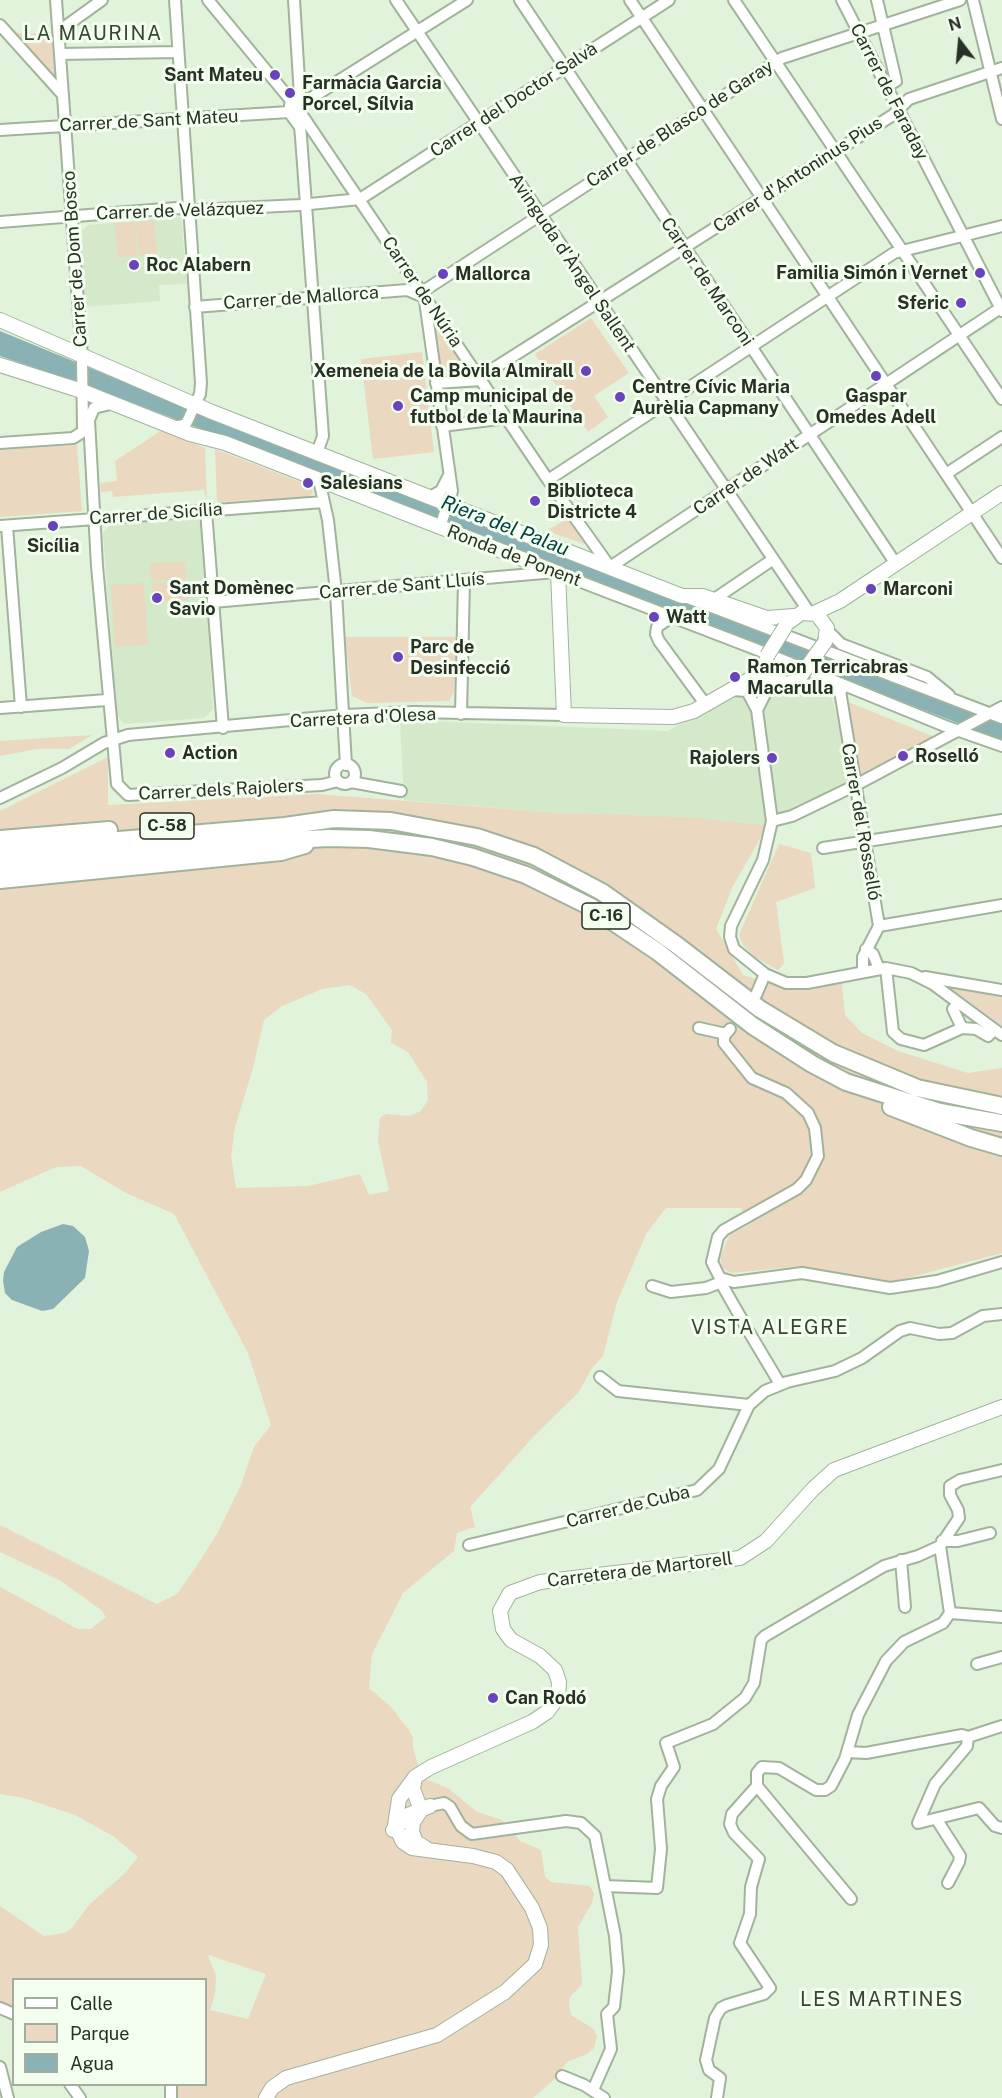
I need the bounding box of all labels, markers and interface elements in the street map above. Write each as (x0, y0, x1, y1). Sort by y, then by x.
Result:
north arrow (930, 12, 990, 72)
text: N (946, 13, 964, 35)
street label: Carrer de Faraday (845, 20, 933, 164)
district label: LA MAURINA (23, 22, 163, 46)
street label: Carrer del Doctor Salvà (426, 38, 602, 162)
street label: Carrer de Blasco de Garay (583, 56, 777, 192)
place label: Sant Mateu (164, 64, 263, 86)
marker: Sant Mateu (268, 68, 282, 82)
place label: Farmàcia Garcia Porcel, Sílvia (302, 72, 442, 115)
marker: Farmàcia Garcia Porcel, Sílvia (283, 86, 297, 100)
street label: Carrer de Sant Mateu (59, 106, 239, 136)
street label: Carrer d'Antoninus Pius (709, 112, 887, 238)
street label: Carrer de Dom Bosco (58, 170, 92, 348)
street label: Avinguda d'Àngel Sallent (504, 170, 640, 356)
street label: Carrer de Velázquez (96, 197, 264, 225)
street label: Carrer de Marconi (656, 214, 758, 350)
street label: Carrer de Núria (377, 233, 467, 351)
place label: Roc Alabern (146, 254, 251, 276)
marker: Roc Alabern (127, 258, 141, 272)
place label: Familia Simón i Vernet (776, 262, 968, 284)
place label: Mallorca (455, 263, 530, 285)
marker: Familia Simón i Vernet (973, 266, 987, 280)
marker: Mallorca (436, 267, 450, 281)
street label: Carrer de Mallorca (223, 282, 379, 314)
place label: Sferic (897, 292, 949, 314)
marker: Sferic (954, 296, 968, 310)
place label: Xemeneia de la Bòvila Almirall (313, 360, 574, 382)
marker: Xemeneia de la Bòvila Almirall (579, 364, 593, 378)
marker: Gaspar Omedes Adell (869, 369, 883, 383)
place label: Centre Cívic Maria Aurèlia Capmany (632, 376, 790, 418)
place label: Camp municipal de futbol de la Maurina (410, 385, 583, 428)
place label: Gaspar Omedes Adell (816, 385, 936, 428)
marker: Centre Cívic Maria Aurèlia Capmany (613, 390, 627, 404)
marker: Camp municipal de futbol de la Maurina (391, 399, 405, 413)
street label: Carrer de Watt (689, 434, 803, 520)
place label: Salesians (320, 472, 403, 494)
marker: Salesians (301, 476, 315, 490)
place label: Biblioteca Districte 4 (547, 480, 637, 522)
water label: Riera del Palau (438, 491, 572, 561)
marker: Biblioteca Districte 4 (528, 494, 542, 508)
street label: Carrer de Sicília (89, 499, 223, 529)
marker: Sicília (46, 519, 60, 533)
street label: Ronda de Ponent (444, 520, 584, 592)
place label: Sicília (27, 535, 79, 557)
street label: Carrer de Sant Lluís (318, 568, 486, 604)
place label: Sant Domènec Savio (169, 577, 294, 620)
place label: Marconi (883, 578, 953, 600)
marker: Marconi (864, 582, 878, 596)
marker: Sant Domènec Savio (150, 591, 164, 605)
place label: Watt (666, 606, 707, 628)
marker: Watt (647, 610, 661, 624)
place label: Parc de Desinfecció (410, 636, 510, 678)
marker: Parc de Desinfecció (391, 650, 405, 664)
place label: Ramon Terricabras Macarulla (747, 656, 908, 698)
marker: Ramon Terricabras Macarulla (728, 670, 742, 684)
street label: Carretera d'Olesa (289, 703, 437, 733)
place label: Action (182, 742, 238, 764)
street label: Carrer del Rosselló (837, 742, 885, 902)
place label: Roselló (915, 745, 979, 767)
marker: Action (163, 746, 177, 760)
place label: Rajolers (689, 747, 760, 769)
marker: Roselló (896, 749, 910, 763)
marker: Rajolers (765, 751, 779, 765)
street label: Carrer dels Rajolers (138, 775, 304, 805)
road number: C-58 (140, 813, 194, 839)
road number: C-16 (582, 903, 630, 929)
district label: VISTA ALEGRE (691, 1316, 849, 1340)
street label: Carrer de Cuba (564, 1481, 692, 1533)
street label: Carretera de Martorell (546, 1548, 734, 1592)
place label: Can Rodó (505, 1687, 586, 1709)
marker: Can Rodó (486, 1691, 500, 1705)
legend (12, 1978, 207, 2086)
district label: LES MARTINES (800, 1988, 964, 2012)
text: Calle (70, 1993, 113, 2014)
text: Parque (70, 2023, 130, 2044)
text: Agua (70, 2053, 114, 2074)

